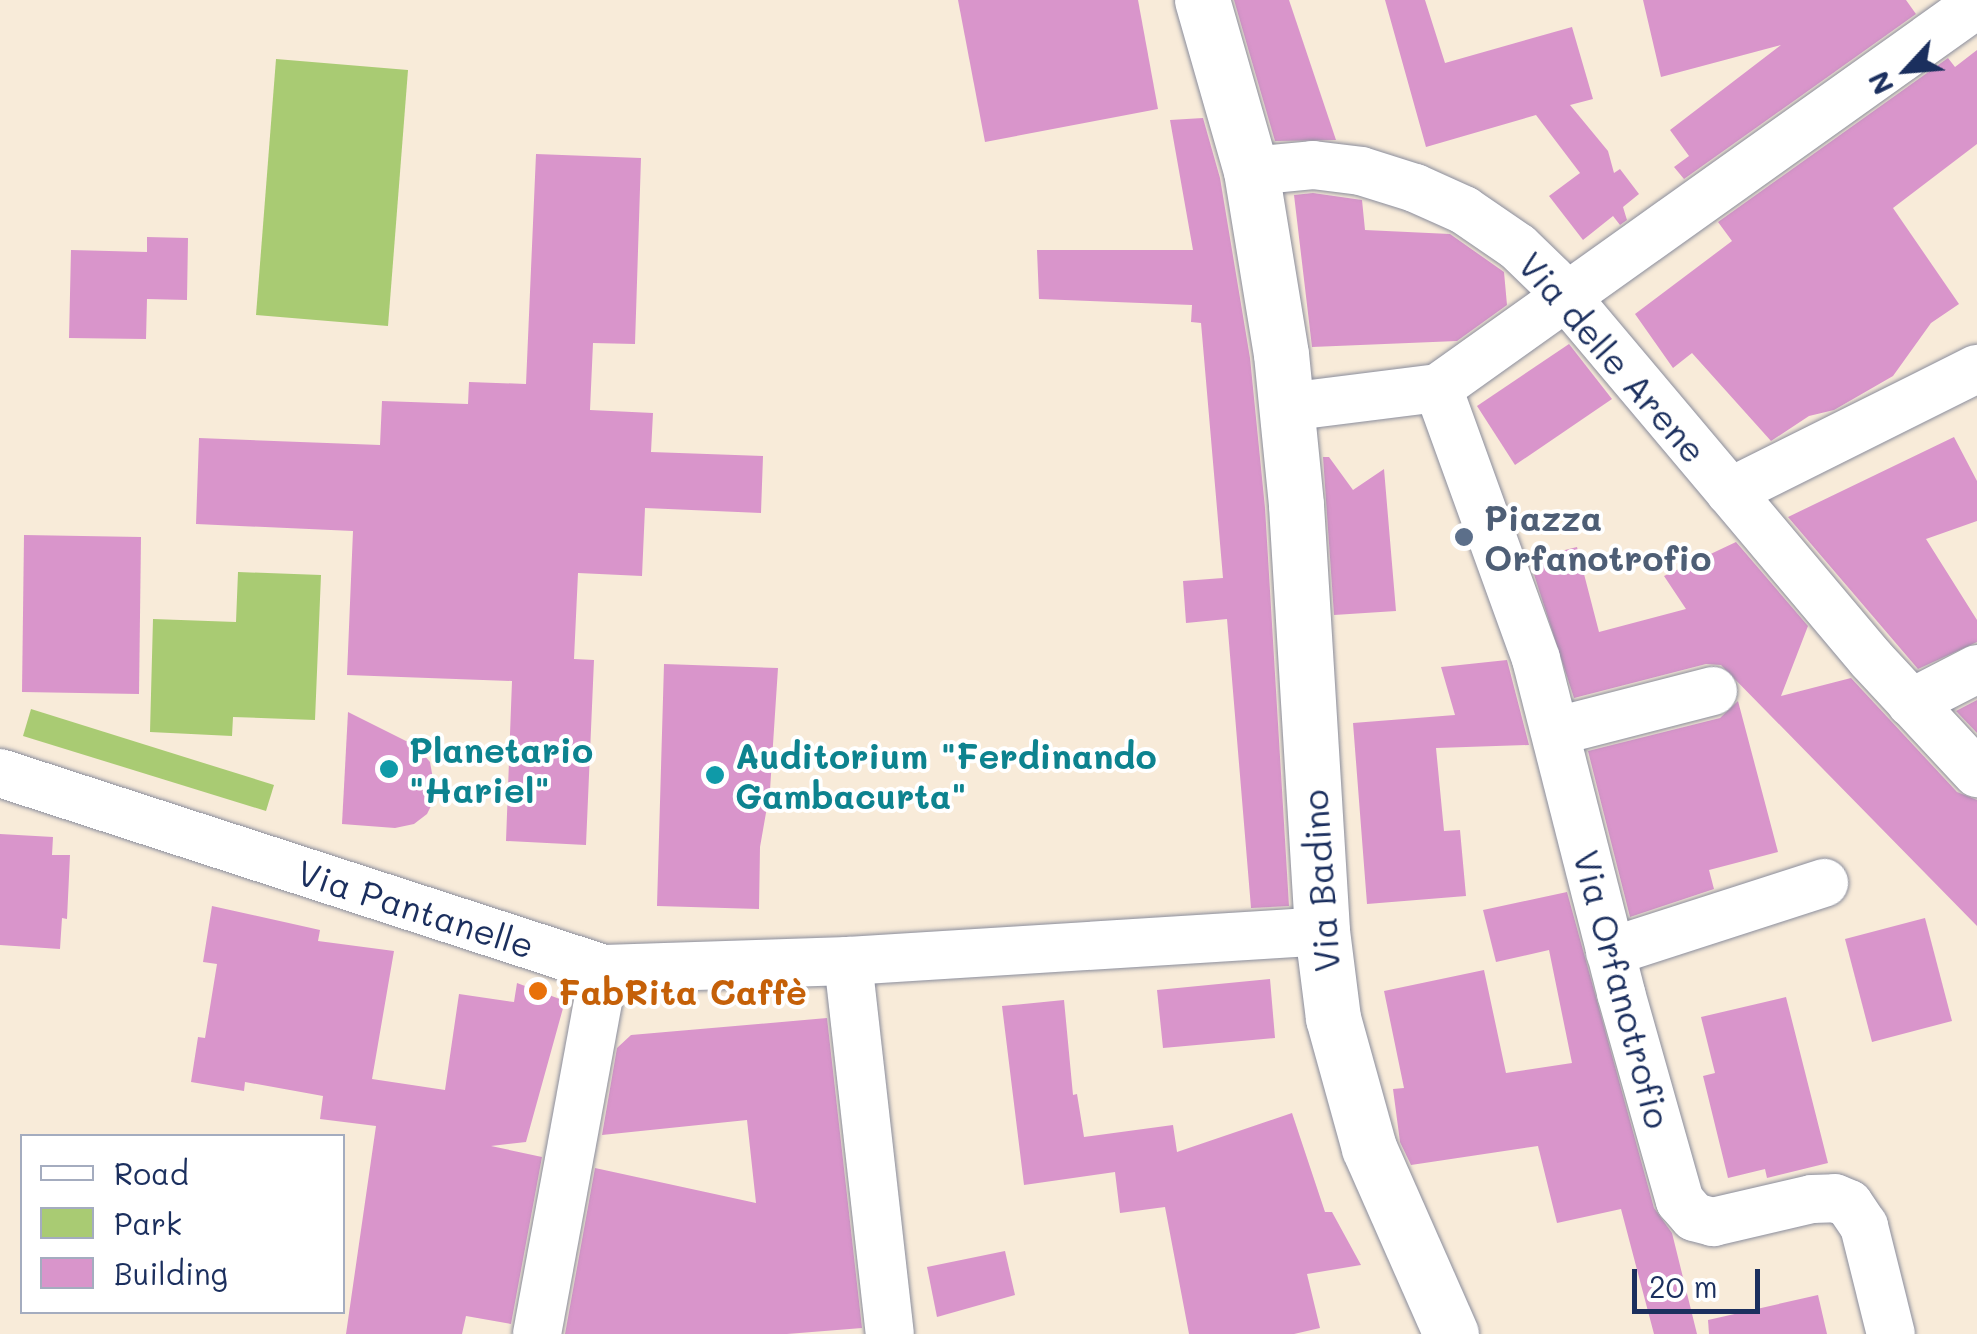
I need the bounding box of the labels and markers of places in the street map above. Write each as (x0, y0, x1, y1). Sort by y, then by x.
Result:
place label: Piazza Orfanotrofio (1484, 496, 1712, 578)
marker: Piazza Orfanotrofio (1453, 526, 1475, 548)
place label: Planetario "Hariel" (409, 728, 593, 810)
place label: Auditorium "Ferdinando Gambacurta" (735, 734, 1157, 816)
marker: Planetario "Hariel" (378, 758, 400, 780)
marker: Auditorium "Ferdinando Gambacurta" (704, 764, 726, 786)
place label: FabRita Caffè (558, 970, 807, 1012)
marker: FabRita Caffè (527, 980, 549, 1002)

